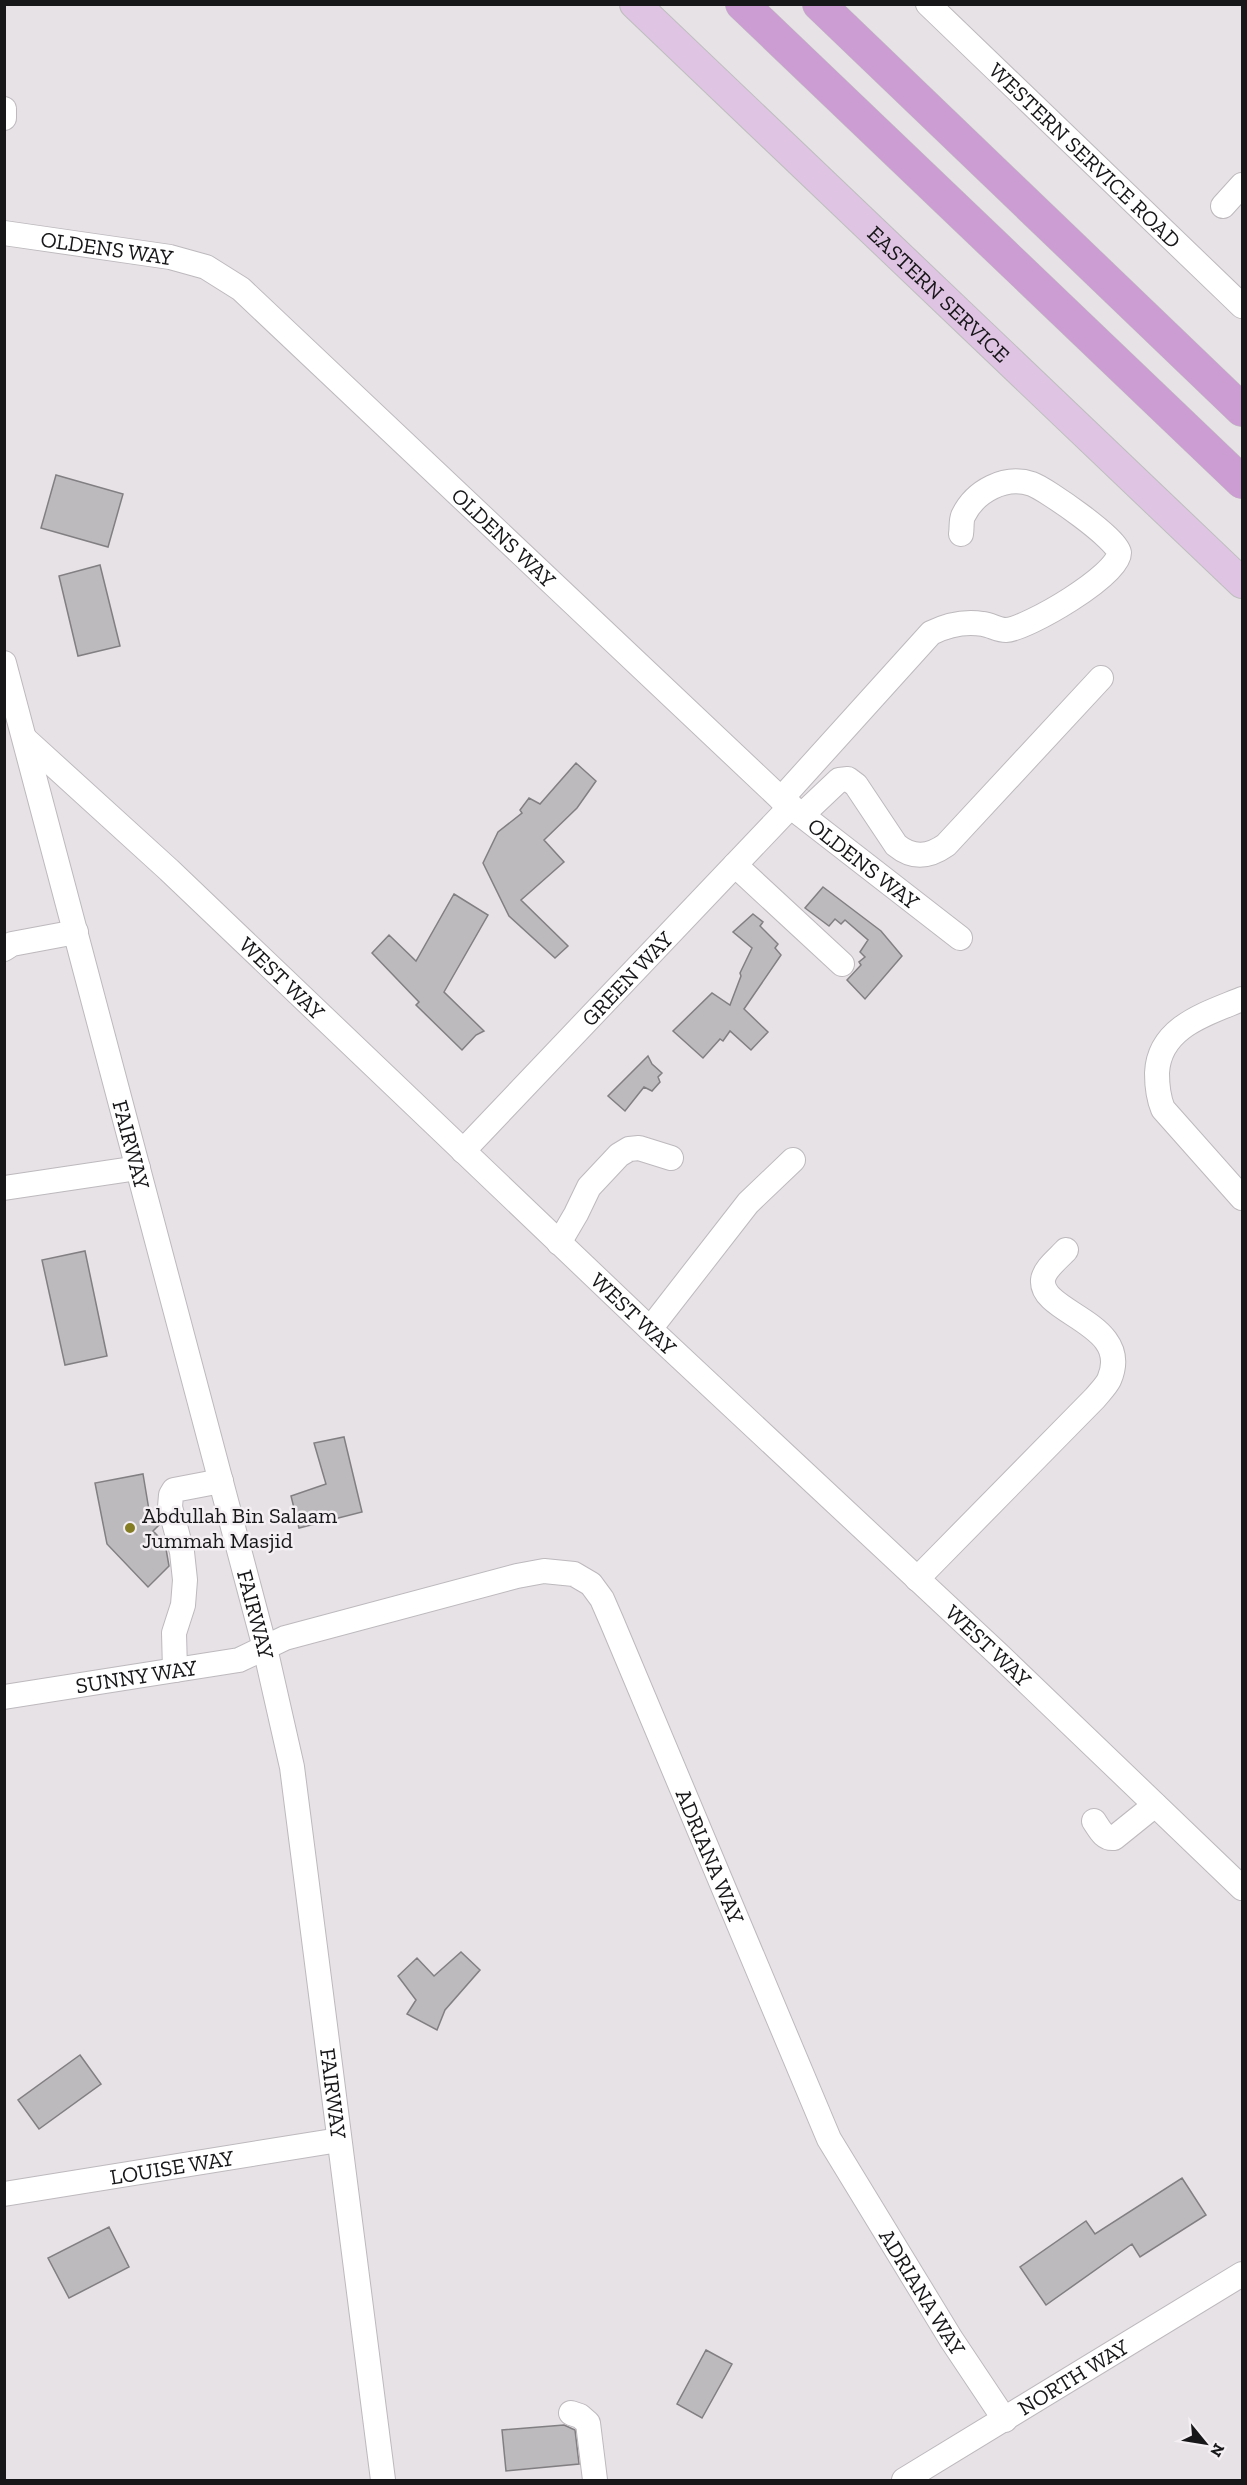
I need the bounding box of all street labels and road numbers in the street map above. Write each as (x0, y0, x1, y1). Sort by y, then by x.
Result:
street label: WESTERN SERVICE ROAD (983, 57, 1186, 254)
street label: EASTERN SERVICE (862, 220, 1015, 368)
street label: OLDENS WAY (39, 225, 175, 271)
street label: OLDENS WAY (446, 482, 562, 594)
street label: OLDENS WAY (802, 812, 925, 916)
street label: GREEN WAY (576, 926, 679, 1032)
street label: WEST WAY (233, 931, 331, 1026)
street label: FAIRWAY (106, 1097, 156, 1192)
street label: WEST WAY (585, 1267, 682, 1361)
street label: FAIRWAY (231, 1567, 280, 1662)
street label: WEST WAY (940, 1599, 1037, 1693)
street label: SUNNY WAY (74, 1654, 200, 1700)
street label: ADRIANA WAY (670, 1785, 750, 1928)
street label: FAIRWAY (314, 2047, 352, 2141)
street label: LOUISE WAY (108, 2144, 236, 2191)
street label: ADRIANA WAY (873, 2224, 971, 2361)
street label: NORTH WAY (1013, 2333, 1134, 2421)

